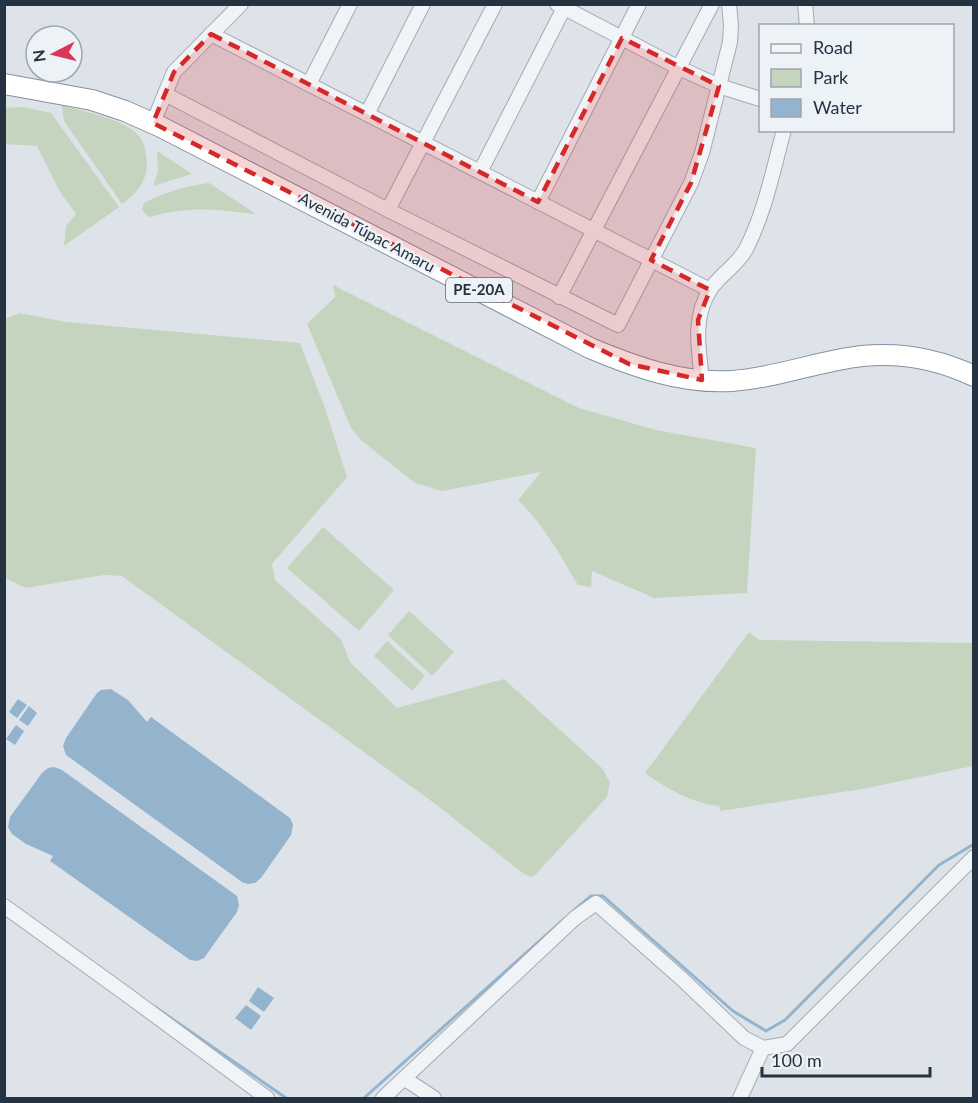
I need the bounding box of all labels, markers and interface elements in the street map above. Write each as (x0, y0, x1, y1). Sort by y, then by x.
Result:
north arrow (24, 24, 84, 84)
legend (759, 24, 954, 132)
text: Road (813, 36, 853, 58)
text: N (28, 49, 49, 63)
text: Park (813, 66, 849, 88)
text: Water (813, 96, 862, 118)
street label: Avenida Túpac Amaru (296, 188, 439, 275)
road number: PE-20A (446, 278, 512, 302)
scale bar (762, 1040, 930, 1078)
text: 100 m (771, 1049, 822, 1071)

